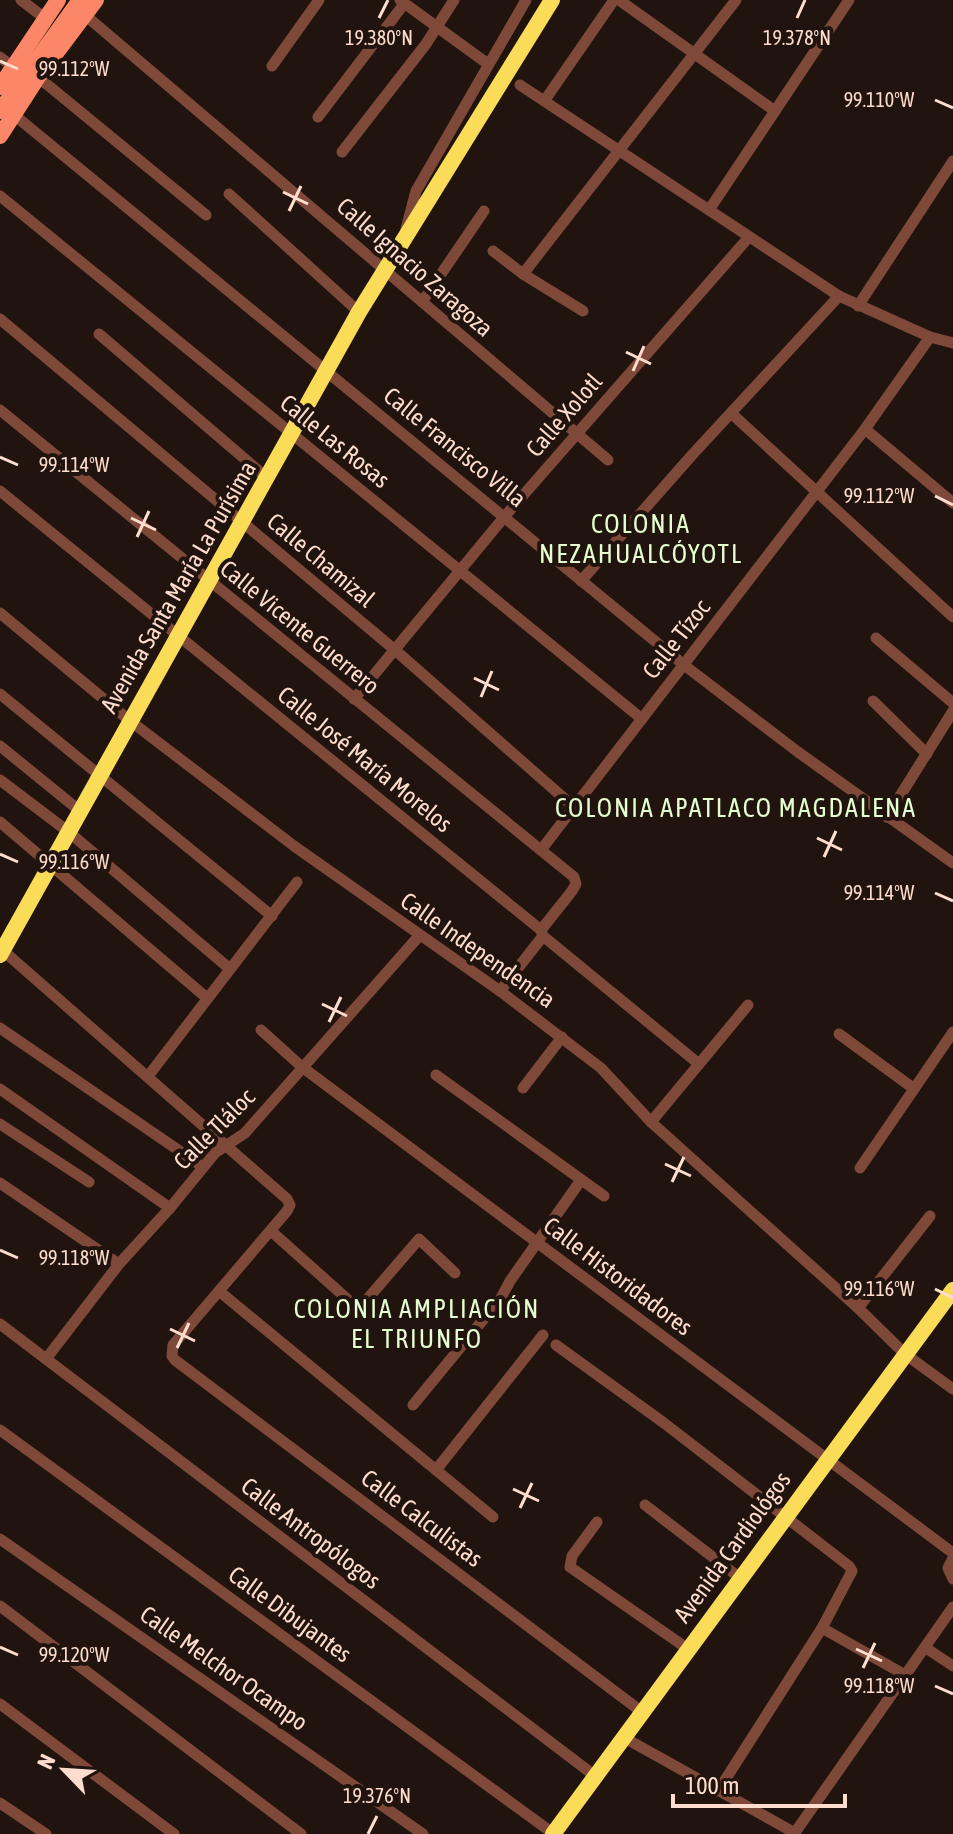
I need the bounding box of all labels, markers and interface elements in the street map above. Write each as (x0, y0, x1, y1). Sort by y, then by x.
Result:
text: 19.380°N (345, 26, 413, 49)
text: 19.378°N (763, 26, 831, 49)
text: 99.112°W (39, 57, 110, 80)
text: 99.110°W (844, 88, 915, 111)
street label: Calle Ignacio Zaragoza (332, 192, 498, 342)
street label: Calle Xolotl (521, 368, 608, 462)
street label: Calle Francisco Villa (379, 382, 531, 512)
street label: Calle Las Rosas (275, 389, 395, 493)
text: 99.114°W (39, 453, 110, 476)
street label: Avenida Santa María La Purísima (95, 456, 261, 718)
text: 99.112°W (844, 484, 915, 507)
street label: Calle Chamizal (262, 507, 380, 613)
district label: COLONIA NEZAHUALCÓYOTL (539, 509, 743, 569)
street label: Calle Vicente Guerrero (215, 555, 385, 699)
street label: Calle Tízoc (637, 594, 715, 684)
street label: Calle José María Morelos (273, 681, 457, 837)
district label: COLONIA APATLACO MAGDALENA (555, 793, 917, 823)
text: 99.116°W (39, 850, 110, 873)
text: 99.114°W (844, 881, 915, 904)
street label: Calle Independencia (396, 887, 560, 1013)
street label: Calle Tláloc (168, 1083, 260, 1175)
street label: Calle Historidadores (538, 1211, 698, 1341)
text: 99.118°W (39, 1246, 110, 1269)
text: 99.116°W (844, 1277, 915, 1300)
district label: COLONIA AMPLIACIÓN EL TRIUNFO (294, 1294, 540, 1354)
street label: Calle Calculistas (356, 1464, 488, 1572)
street label: Avenida Cardiológos (668, 1466, 796, 1628)
street label: Calle Antropólogos (236, 1472, 386, 1594)
street label: Calle Dibujantes (223, 1560, 357, 1668)
street label: Calle Melchor Ocampo (135, 1600, 313, 1736)
text: 99.120°W (39, 1643, 110, 1666)
text: 99.118°W (844, 1674, 915, 1697)
north arrow (24, 1730, 104, 1810)
text: N (31, 1750, 60, 1773)
scale bar (673, 1758, 845, 1808)
text: 100 m (685, 1772, 739, 1799)
text: 19.376°N (343, 1784, 411, 1807)

